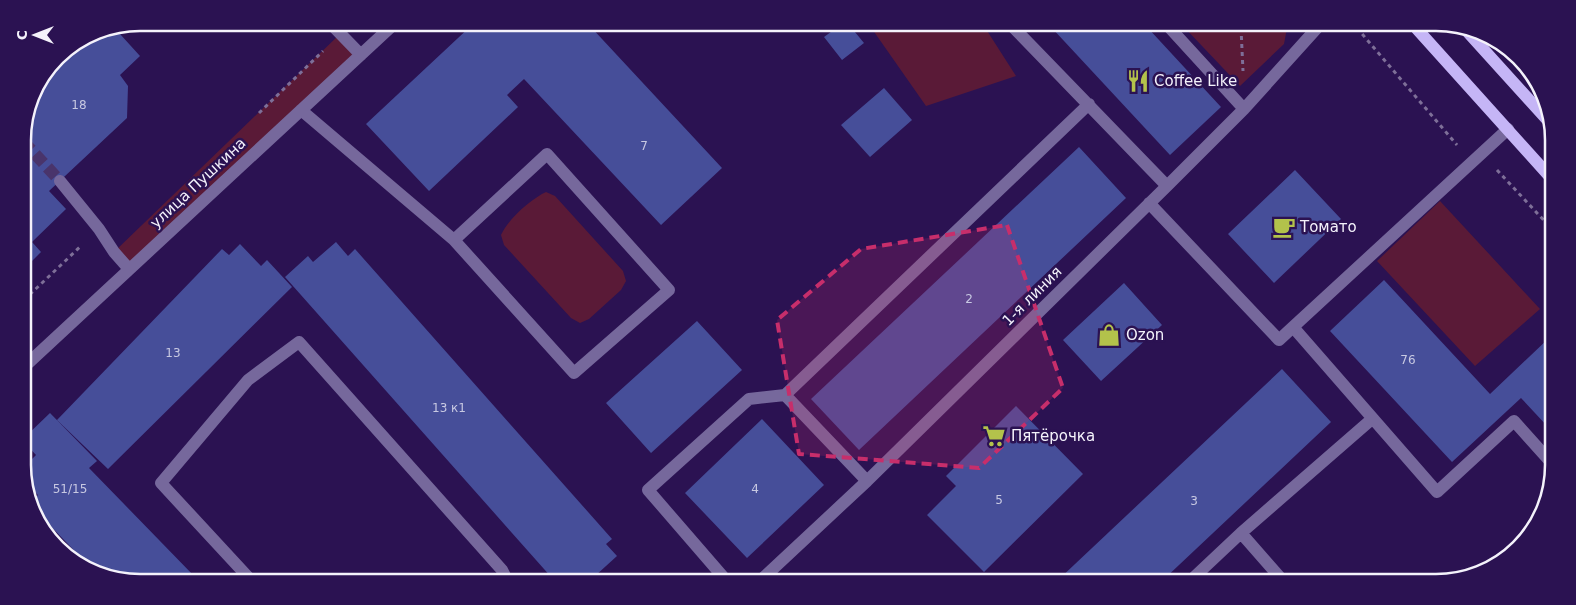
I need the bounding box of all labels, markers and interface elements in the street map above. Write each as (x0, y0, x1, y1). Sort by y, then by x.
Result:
north arrow (10, 10, 60, 60)
text: С (14, 30, 30, 40)
restaurant icon: Coffee Like (1125, 68, 1151, 94)
place label: Coffee Like (1154, 72, 1237, 90)
house number: 18 (71, 98, 87, 112)
street label: улица Пушкина (146, 134, 250, 232)
house number: 7 (640, 139, 648, 153)
cafe icon: Томато (1271, 214, 1297, 240)
place label: Томато (1299, 218, 1357, 236)
street label: 1-я линия (999, 263, 1065, 329)
house number: 2 (965, 292, 973, 306)
shop icon: Ozon (1096, 322, 1122, 348)
place label: Ozon (1126, 326, 1164, 344)
house number: 13 (165, 346, 181, 360)
house number: 76 (1400, 353, 1416, 367)
house number: 13 к1 (432, 401, 466, 415)
supermarket icon: Пятёрочка (981, 423, 1007, 449)
place label: Пятёрочка (1011, 427, 1095, 445)
house number: 51/15 (53, 482, 87, 496)
house number: 4 (751, 482, 759, 496)
house number: 5 (995, 493, 1003, 507)
house number: 3 (1190, 494, 1198, 508)

